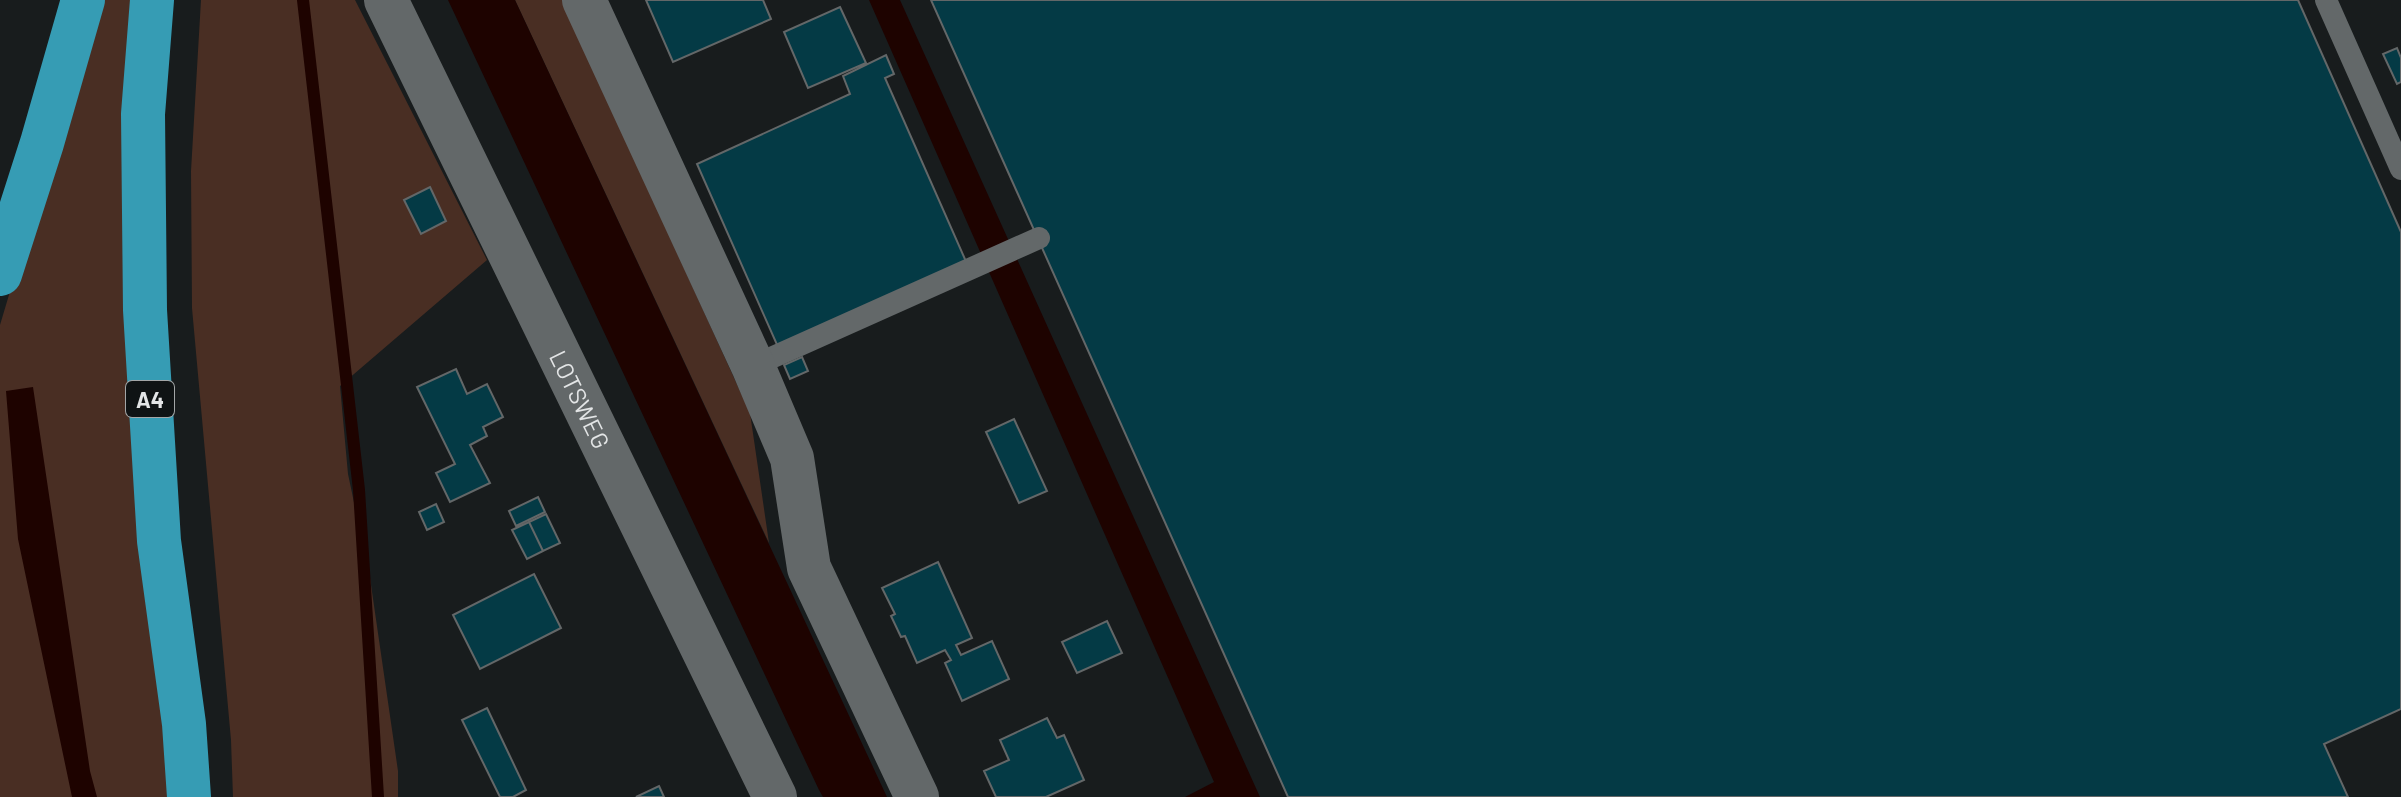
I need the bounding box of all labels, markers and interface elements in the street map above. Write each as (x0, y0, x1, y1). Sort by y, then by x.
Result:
street label: LOTSWEG (545, 345, 617, 453)
road number: A4 (126, 381, 174, 417)

